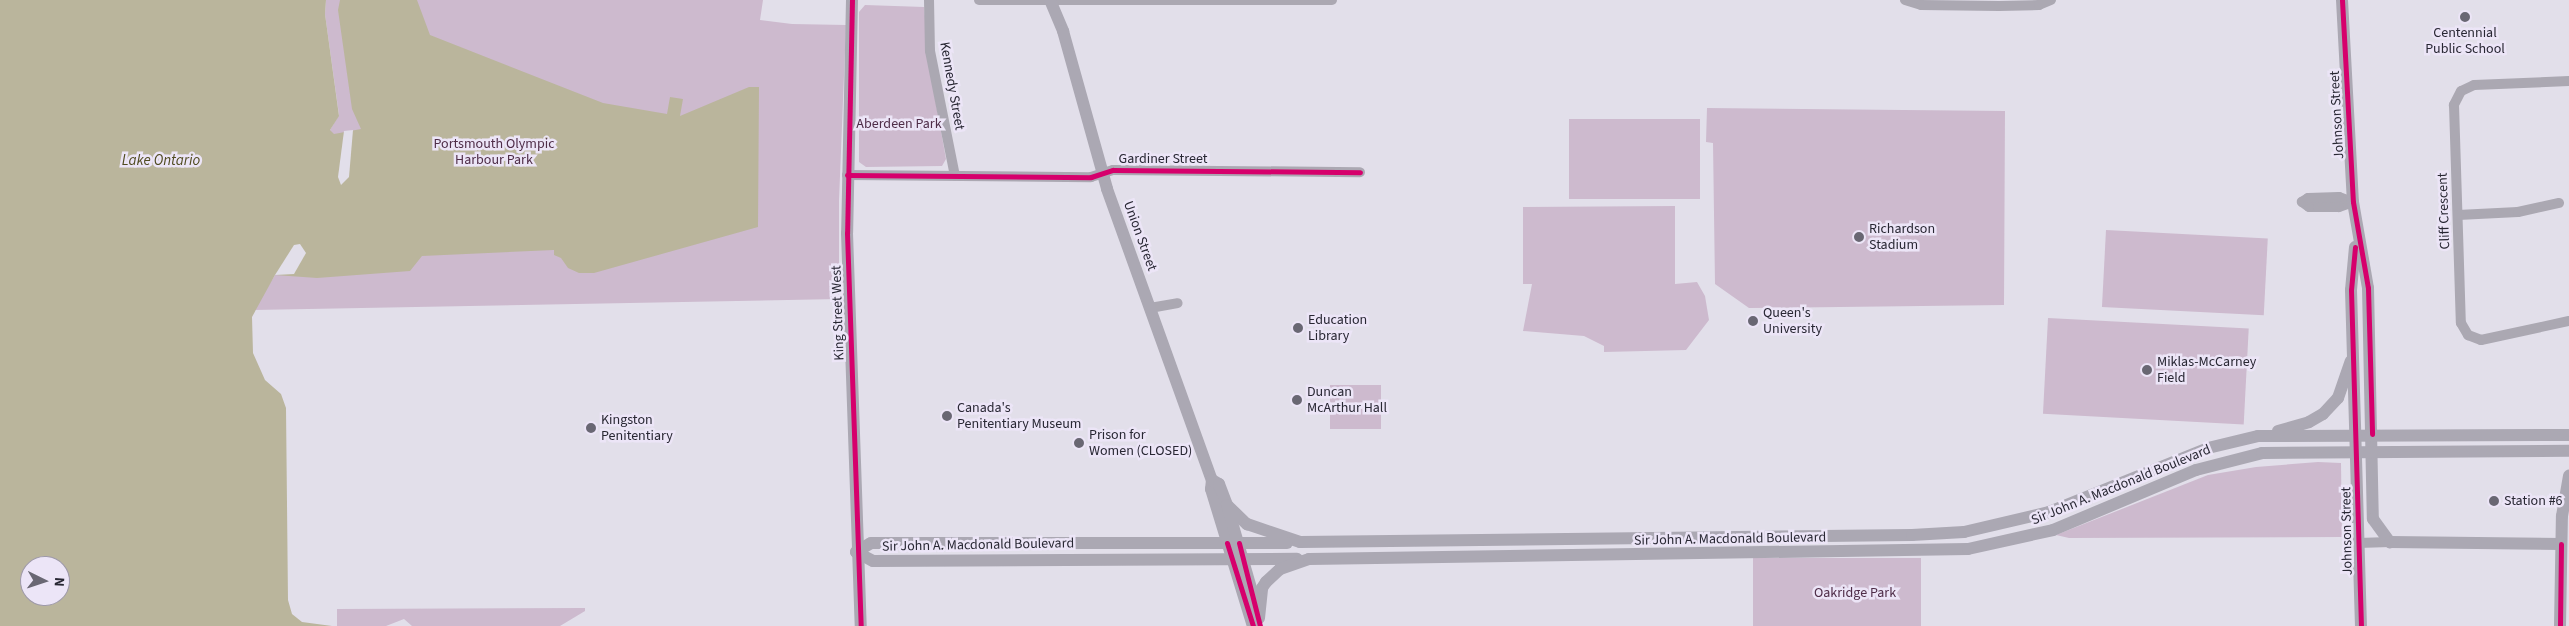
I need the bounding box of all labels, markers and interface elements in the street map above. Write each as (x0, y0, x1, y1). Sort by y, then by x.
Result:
marker: Centennial Public School (2459, 11, 2471, 23)
place label: Centennial Public School (2425, 25, 2505, 58)
street label: Kennedy Street (936, 41, 968, 131)
street label: Johnson Street (2326, 70, 2348, 160)
park label: Aberdeen Park (856, 116, 942, 132)
park label: Portsmouth Olympic Harbour Park (433, 136, 555, 168)
street label: Gardiner Street (1119, 151, 1207, 167)
water label: Lake Ontario (122, 152, 200, 170)
street label: Cliff Crescent (2434, 172, 2454, 250)
street label: Union Street (1120, 199, 1160, 273)
place label: Richardson Stadium (1869, 221, 1935, 253)
marker: Richardson Stadium (1853, 231, 1865, 243)
street label: King Street West (828, 265, 848, 361)
place label: Queen's University (1763, 305, 1822, 338)
place label: Education Library (1308, 312, 1367, 344)
marker: Queen's University (1747, 315, 1759, 327)
marker: Education Library (1292, 322, 1304, 334)
place label: Miklas-McCarney Field (2157, 354, 2256, 387)
marker: Miklas-McCarney Field (2141, 364, 2153, 376)
place label: Duncan McArthur Hall (1307, 384, 1387, 417)
marker: Duncan McArthur Hall (1291, 394, 1303, 406)
place label: Canada's Penitentiary Museum (957, 400, 1081, 432)
marker: Canada's Penitentiary Museum (941, 410, 953, 422)
place label: Kingston Penitentiary (601, 412, 673, 444)
marker: Kingston Penitentiary (585, 422, 597, 434)
place label: Prison for Women (CLOSED) (1089, 427, 1192, 460)
marker: Prison for Women (CLOSED) (1073, 437, 1085, 449)
street label: Sir John A. Macdonald Boulevard (2029, 441, 2213, 529)
street label: Johnson Street (2338, 487, 2356, 575)
place label: Station #6 (2504, 493, 2563, 509)
marker: Station #6 (2488, 495, 2500, 507)
street label: Sir John A. Macdonald Boulevard (1634, 529, 1826, 549)
street label: Sir John A. Macdonald Boulevard (882, 535, 1074, 555)
north arrow (20, 556, 70, 606)
text: N (49, 577, 69, 587)
park label: Oakridge Park (1814, 585, 1896, 601)

